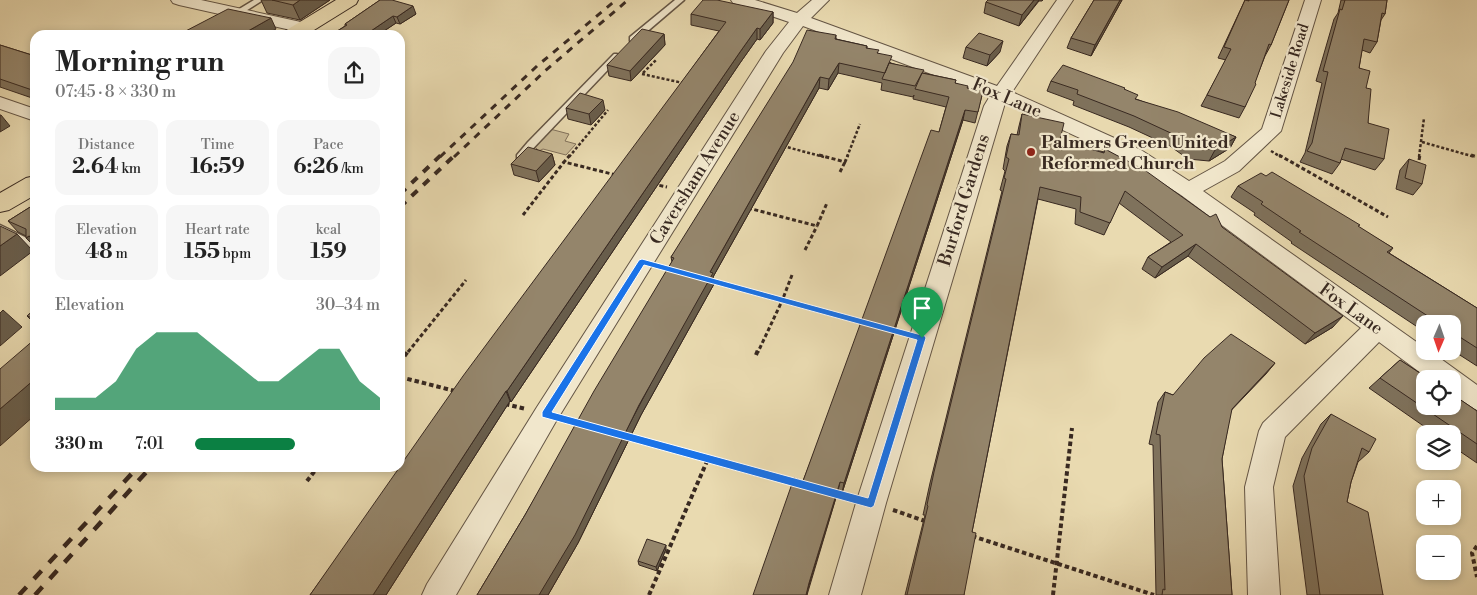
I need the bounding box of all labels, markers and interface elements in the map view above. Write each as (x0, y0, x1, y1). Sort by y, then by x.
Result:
street label: Lakeside Road (1267, 21, 1314, 121)
text: Morning run (55, 45, 224, 80)
button: share (328, 47, 380, 99)
street label: Fox Lane (968, 73, 1046, 123)
text: 07:45 · 8 × 330 m (55, 82, 176, 102)
street label: Caversham Avenue (645, 107, 745, 249)
street label: Burford Gardens (933, 131, 995, 270)
place label: Palmers Green United Reformed Church (1041, 131, 1229, 175)
text: Distance (78, 136, 135, 154)
text: Time (201, 136, 234, 154)
text: Pace (313, 136, 344, 154)
marker: Palmers Green United Reformed Church (1025, 146, 1037, 158)
text: 2.64 (72, 154, 119, 180)
text: 16:59 (190, 154, 245, 180)
text: 6:26 (293, 154, 339, 180)
text: km (119, 160, 141, 178)
text: /km (339, 160, 364, 178)
text: Elevation (76, 221, 137, 239)
text: Heart rate (185, 221, 250, 239)
text: kcal (316, 221, 341, 239)
text: 48 (85, 239, 113, 265)
text: 155 (184, 239, 220, 265)
text: 159 (310, 239, 347, 265)
text: m (113, 245, 128, 263)
text: bpm (220, 245, 251, 263)
street label: Fox Lane (1314, 278, 1388, 340)
pin (901, 287, 943, 338)
icon: arrive (908, 294, 936, 322)
text: Elevation (55, 295, 124, 315)
text: 30–34 m (316, 295, 380, 315)
north arrow (1416, 315, 1461, 360)
map controls (1416, 315, 1461, 580)
button: locate (1416, 370, 1461, 415)
button: layers (1416, 425, 1461, 470)
text: 330 m (55, 434, 103, 454)
text: 7:01 (135, 434, 164, 454)
button: + (1416, 480, 1461, 525)
button: − (1416, 535, 1461, 580)

